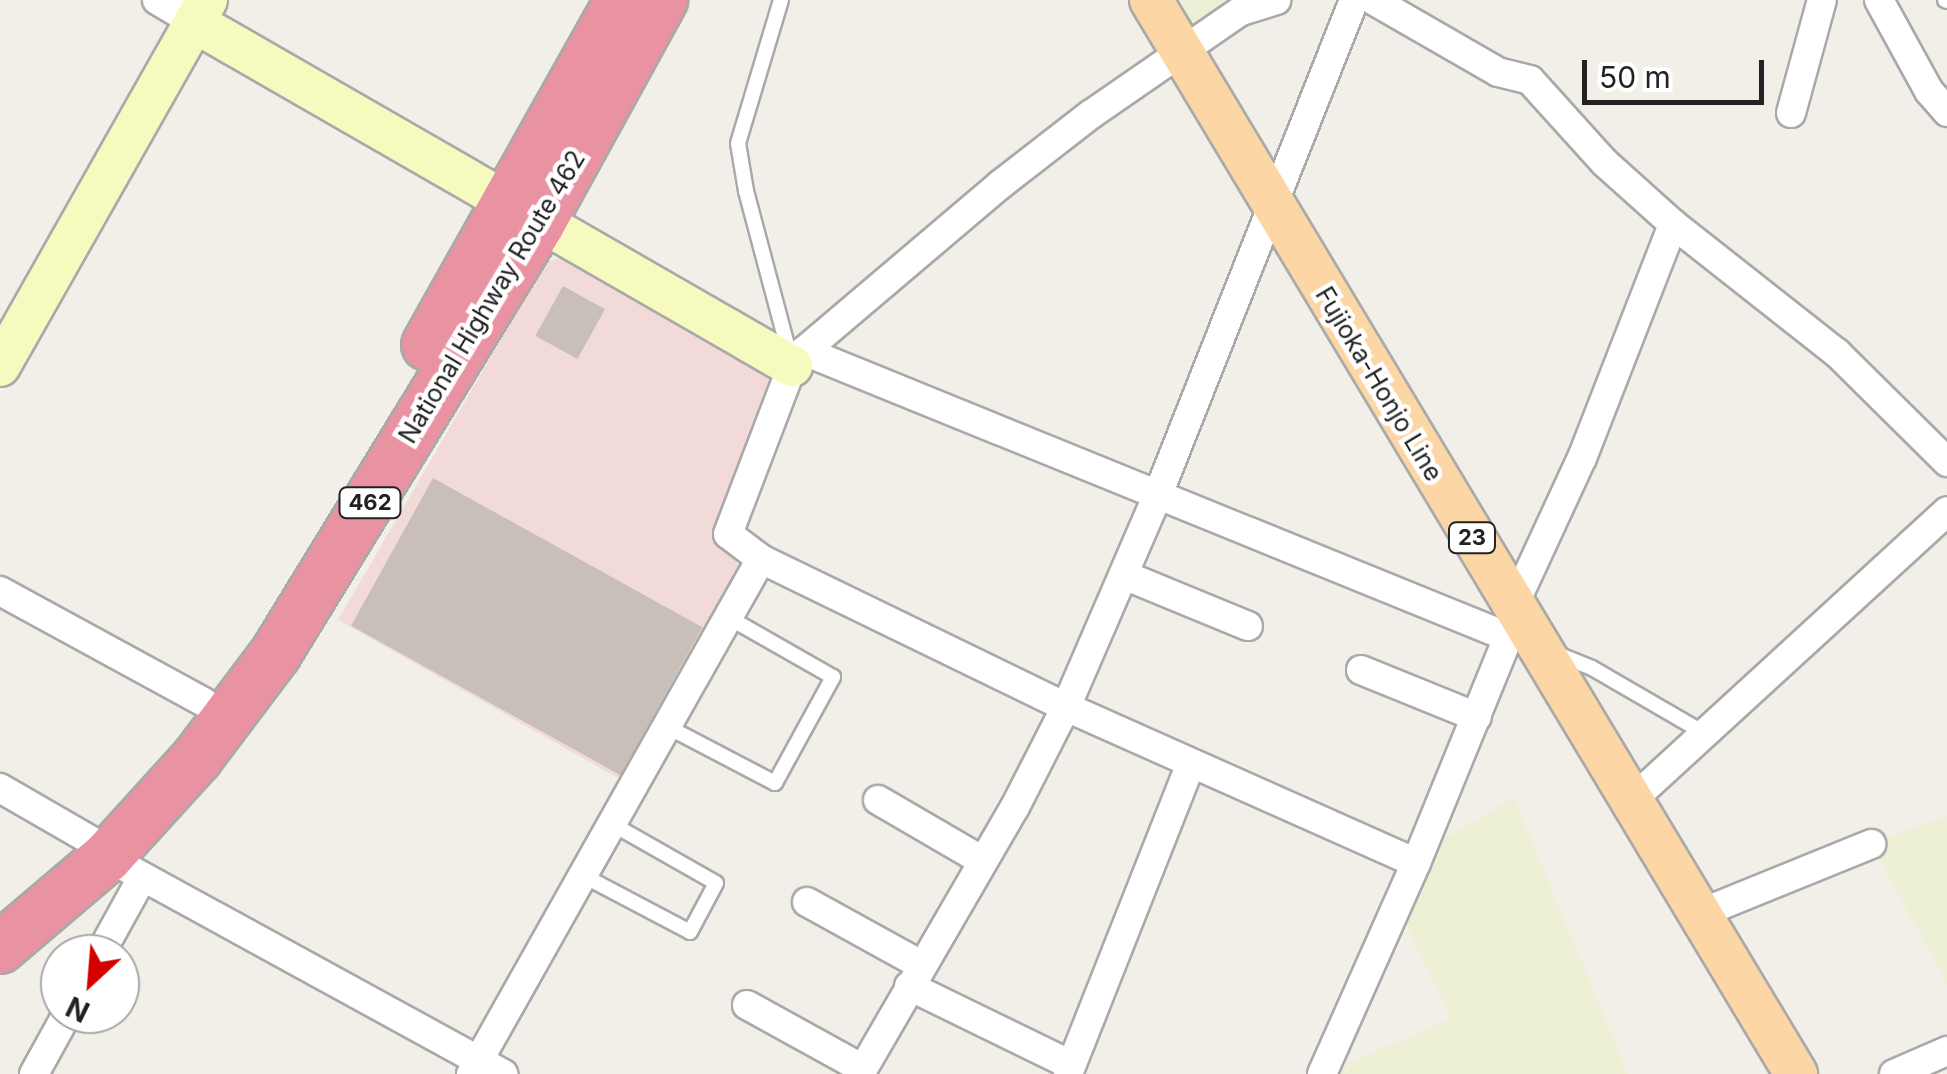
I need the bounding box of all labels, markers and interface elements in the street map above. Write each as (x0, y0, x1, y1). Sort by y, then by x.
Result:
scale bar (1587, 40, 1770, 102)
text: 50 m (1599, 59, 1671, 95)
street label: National Highway Route 462 (393, 145, 591, 449)
street label: Fujioka-Honjo Line (1309, 282, 1449, 486)
road number: 462 (338, 486, 402, 520)
road number: 23 (1447, 521, 1497, 555)
north arrow (40, 934, 140, 1034)
text: N (61, 989, 95, 1029)

